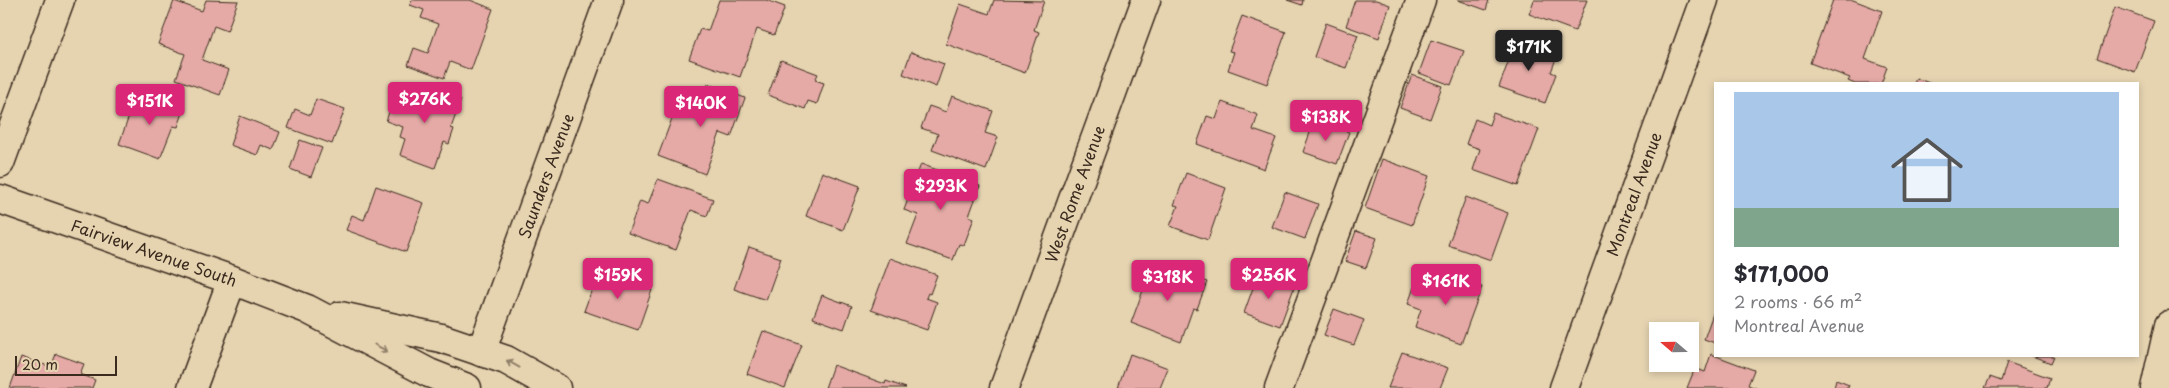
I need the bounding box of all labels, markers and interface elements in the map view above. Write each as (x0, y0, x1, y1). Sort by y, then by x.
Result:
pin: $171K (1494, 30, 1564, 72)
text: $171K (1506, 34, 1552, 58)
pin: $276K (390, 82, 460, 124)
pin: $151K (115, 84, 185, 126)
text: $276K (399, 86, 451, 110)
pin: $140K (666, 86, 736, 128)
text: $151K (127, 88, 173, 112)
text: $140K (675, 90, 727, 114)
pin: $138K (1291, 100, 1361, 142)
text: $138K (1301, 104, 1351, 128)
street label: Saunders Avenue (511, 110, 579, 242)
street label: West Rome Avenue (1038, 122, 1110, 266)
icon: home (1882, 125, 1972, 215)
street label: Montreal Avenue (1599, 128, 1667, 259)
pin: $293K (906, 168, 976, 211)
text: $293K (915, 173, 967, 197)
street label: Fairview Avenue South (68, 212, 240, 292)
text: $171,000 (1734, 257, 1829, 289)
pin: $159K (583, 258, 653, 300)
pin: $256K (1234, 258, 1304, 300)
pin: $318K (1133, 260, 1203, 302)
text: $159K (594, 262, 642, 286)
text: $256K (1242, 262, 1296, 286)
text: $318K (1143, 264, 1193, 288)
pin: $161K (1411, 264, 1481, 306)
text: $161K (1422, 268, 1470, 292)
text: 2 rooms · 66 m² (1734, 289, 1862, 313)
text: Montreal Avenue (1734, 313, 1865, 337)
north arrow (1649, 322, 1699, 372)
map controls (1649, 322, 1699, 372)
one-way arrow (373, 344, 388, 353)
scale bar (15, 353, 118, 376)
text: 20 m (22, 354, 58, 375)
one-way arrow (507, 359, 521, 369)

